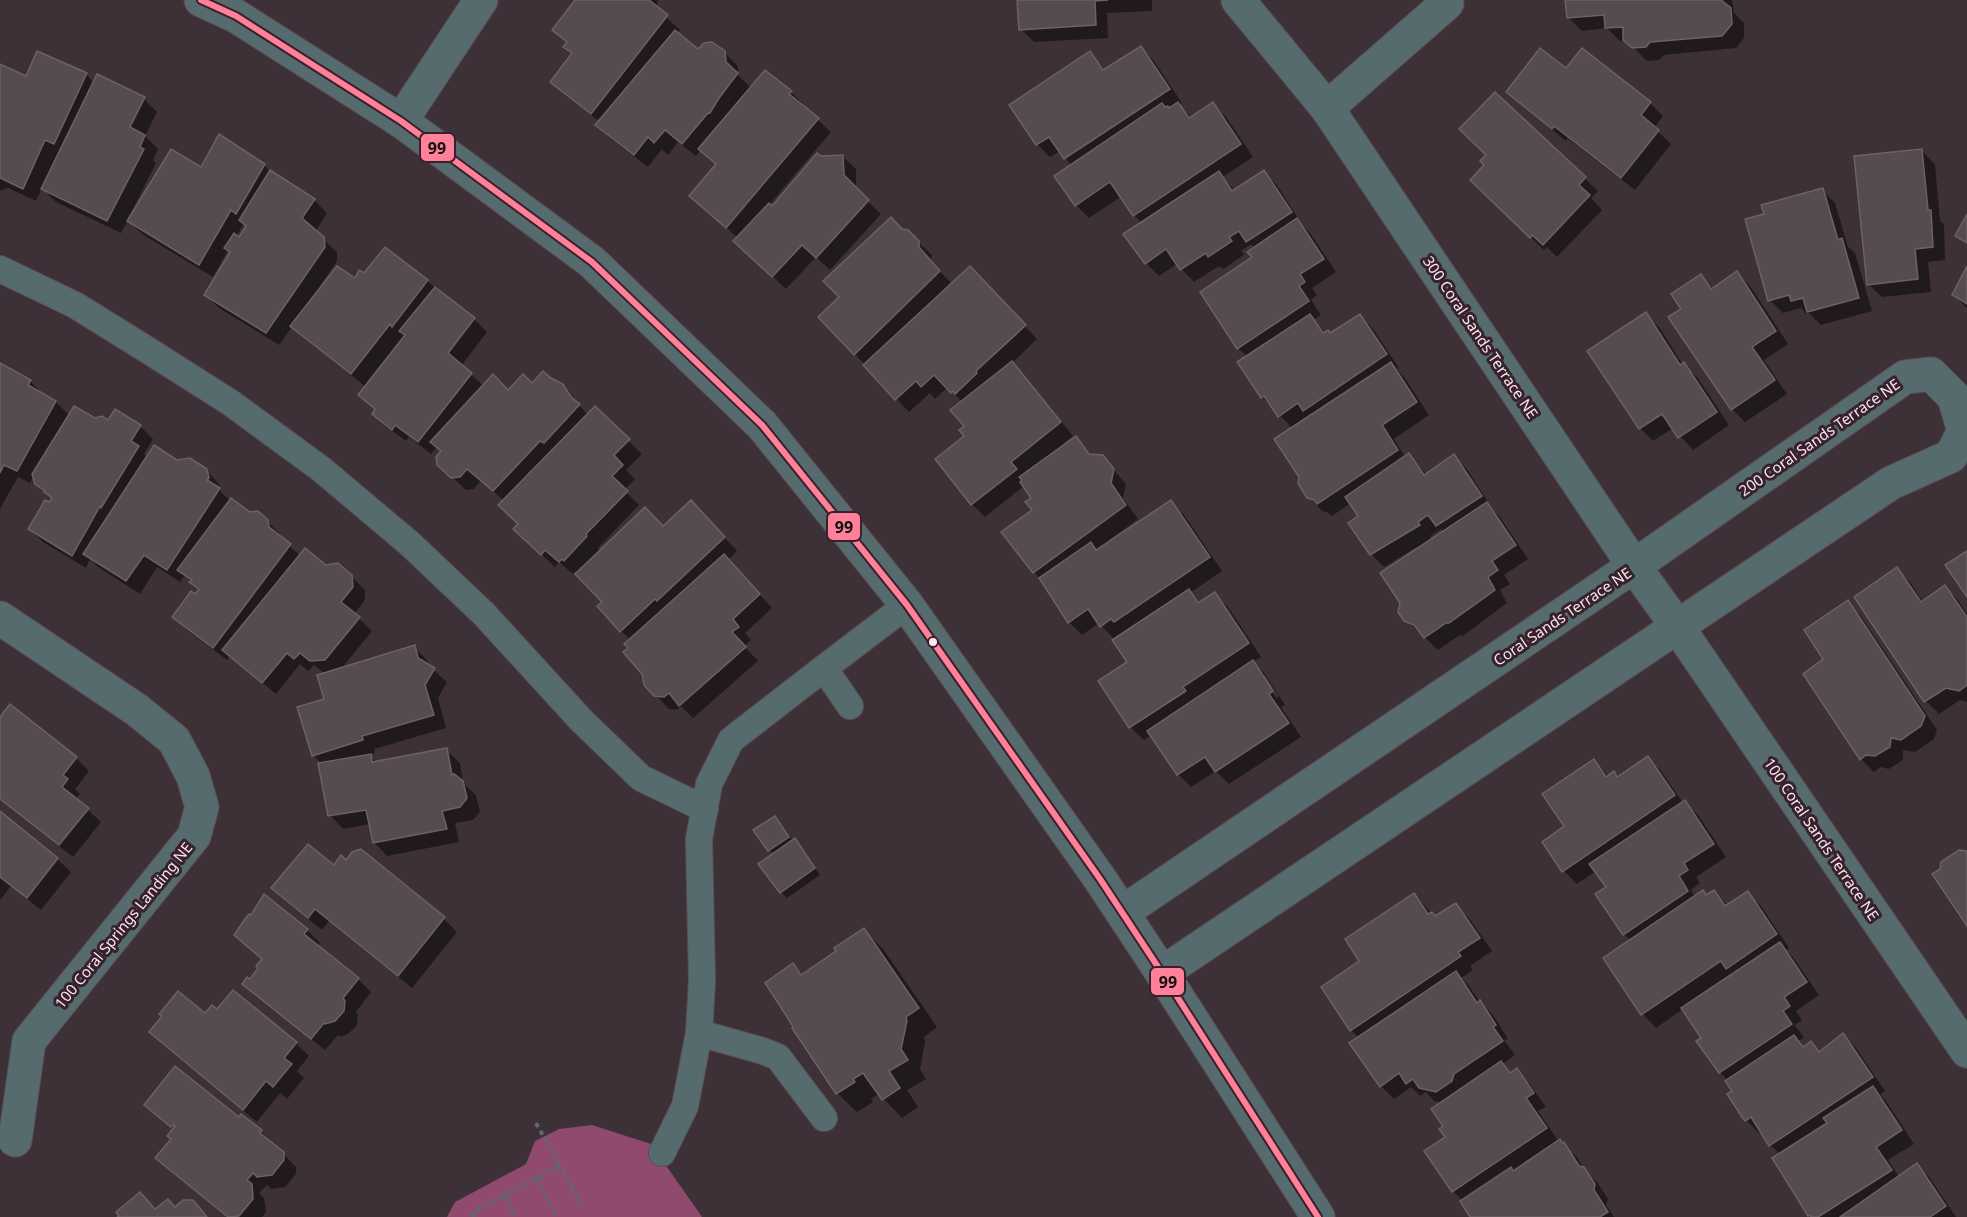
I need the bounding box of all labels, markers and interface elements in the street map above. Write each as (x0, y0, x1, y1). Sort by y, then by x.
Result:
line badge: 99 (420, 133, 455, 162)
text: 99 (428, 137, 446, 159)
street label: 300 Coral Sands Terrace NE (1419, 252, 1543, 422)
street label: 200 Coral Sands Terrace NE (1735, 374, 1903, 500)
line badge: 99 (827, 512, 861, 541)
text: 99 (835, 516, 853, 538)
street label: Coral Sands Terrace NE (1489, 562, 1635, 670)
unlabelled marker (927, 636, 939, 648)
street label: 100 Coral Sands Terrace NE (1760, 754, 1884, 924)
street label: 100 Coral Springs Landing NE (50, 838, 196, 1012)
line badge: 99 (1150, 967, 1185, 996)
text: 99 (1159, 971, 1177, 993)

